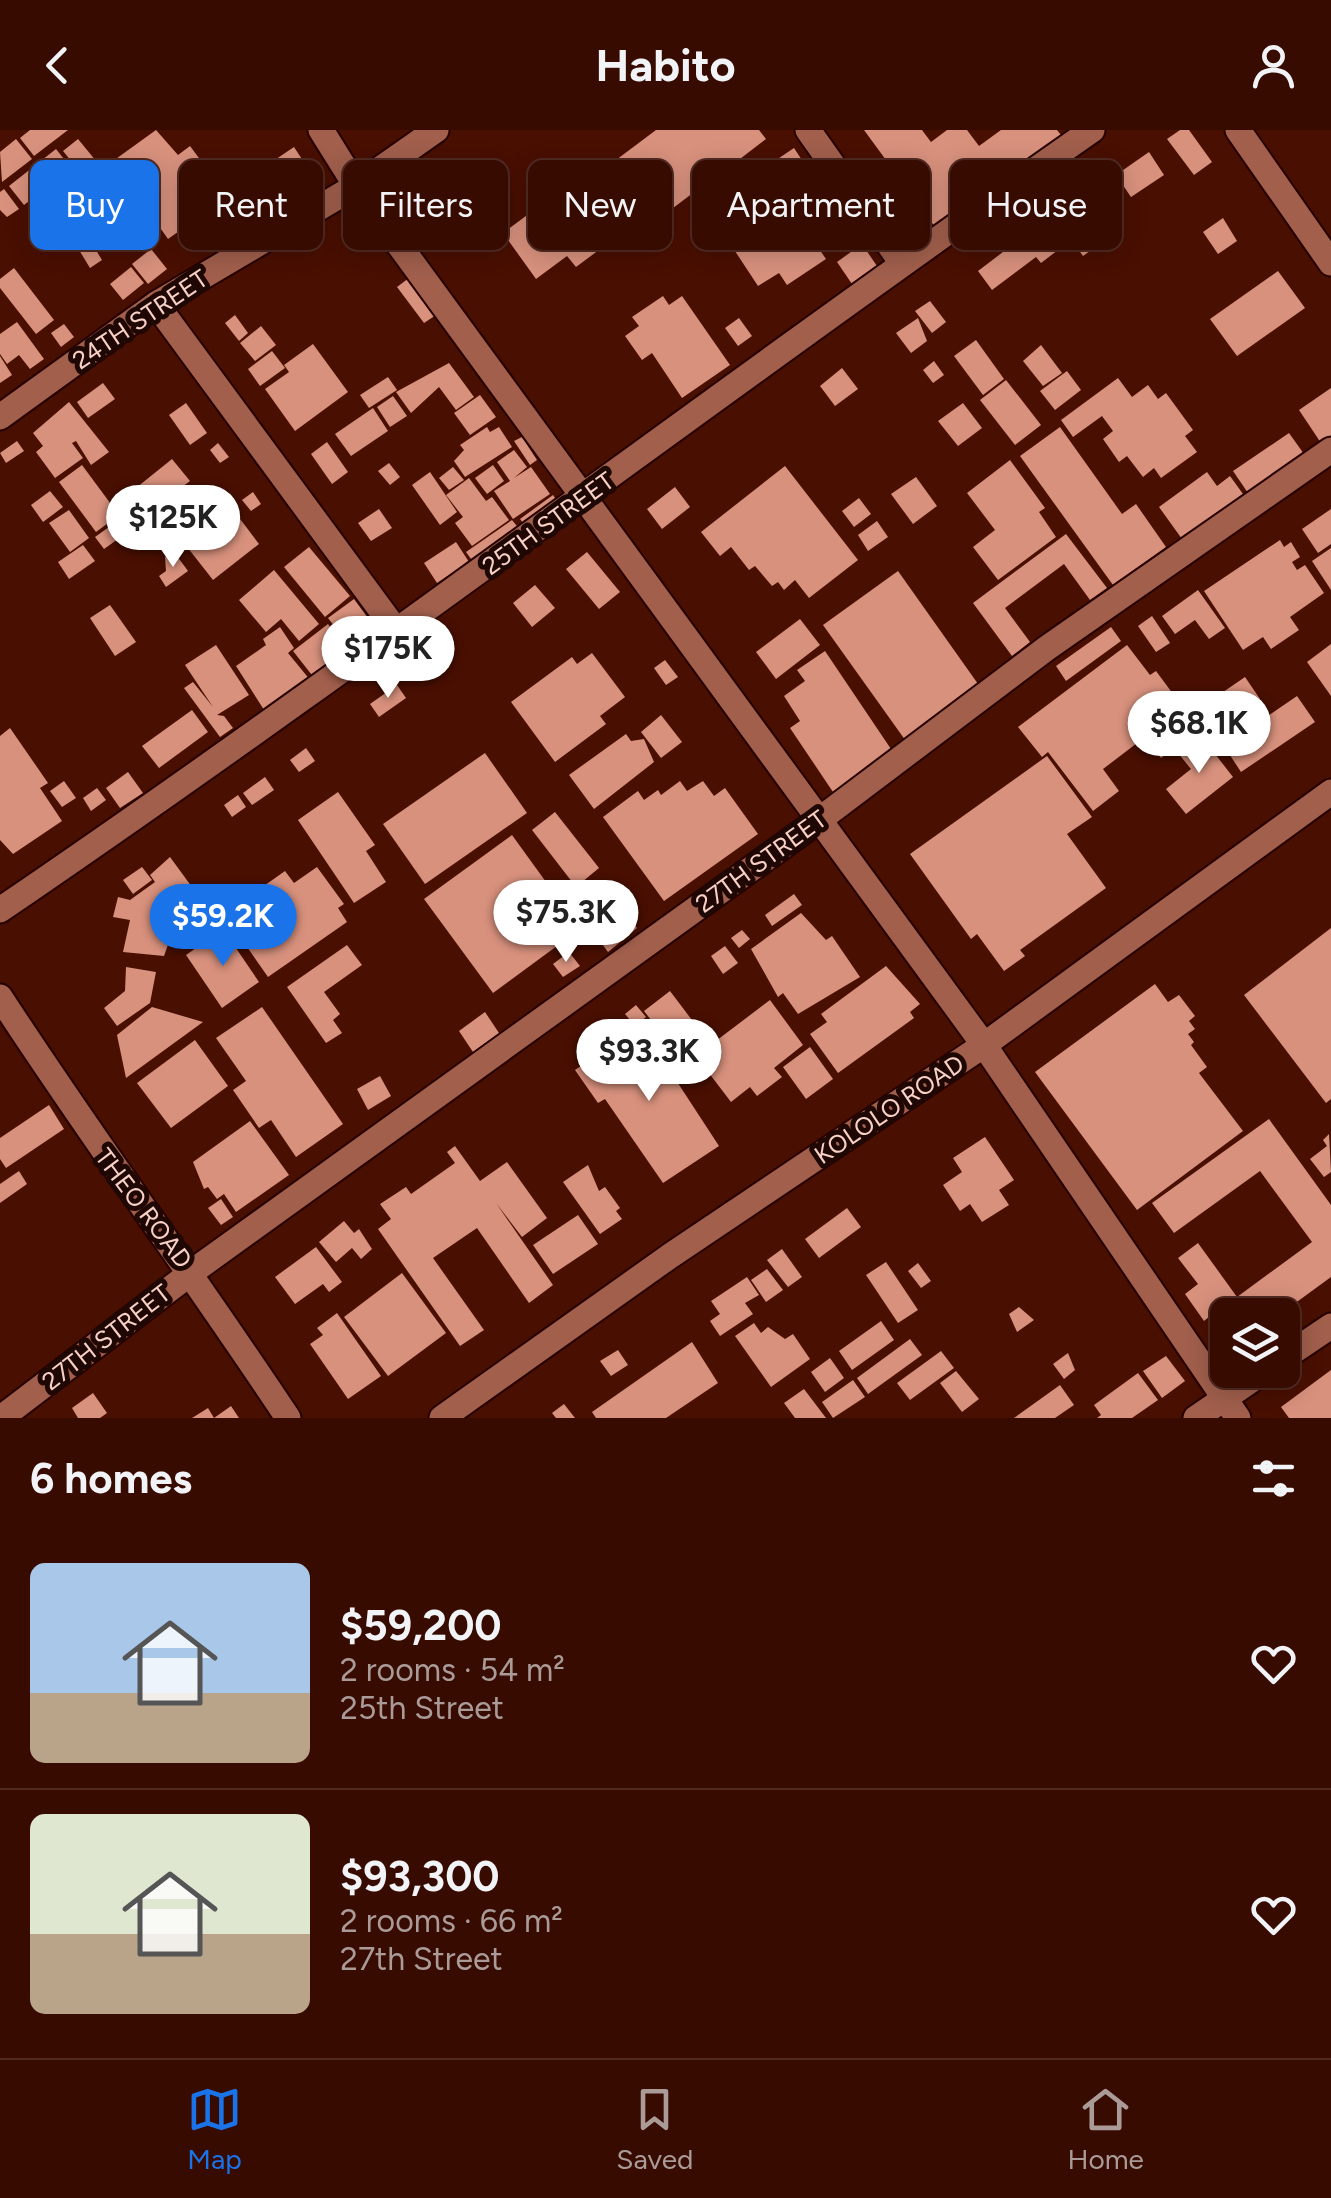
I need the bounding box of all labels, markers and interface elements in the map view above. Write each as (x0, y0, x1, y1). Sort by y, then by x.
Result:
icon: back (30, 38, 85, 93)
text: Habito (595, 38, 736, 92)
icon: person (1246, 38, 1301, 93)
chip: Buy (30, 160, 159, 250)
chip: Rent (179, 160, 323, 250)
chip: Filters (343, 160, 508, 250)
chip: New (528, 160, 672, 250)
chip: Apartment (692, 160, 930, 250)
chip: House (950, 160, 1122, 250)
street label: 24TH STREET (67, 263, 213, 375)
street label: 25TH STREET (476, 465, 620, 581)
pin: $125K (103, 485, 243, 570)
text: $125K (128, 498, 218, 536)
pin: $175K (318, 616, 458, 701)
text: $175K (344, 629, 432, 667)
pin: $68.1K (1118, 691, 1280, 776)
text: $68.1K (1150, 704, 1248, 742)
street label: 27TH STREET (690, 803, 832, 919)
pin: $75.3K (485, 880, 647, 965)
pin: $59.2K (142, 884, 304, 969)
text: $75.3K (515, 893, 617, 931)
text: $59.2K (172, 897, 274, 935)
pin: $93.3K (568, 1019, 730, 1104)
text: $93.3K (598, 1032, 700, 1070)
street label: KOLOLO ROAD (809, 1048, 969, 1170)
street label: THEO ROAD (89, 1142, 199, 1274)
street label: 27TH STREET (36, 1278, 176, 1396)
map controls (1210, 1298, 1300, 1388)
button: layers (1210, 1298, 1300, 1388)
icon: filters (1246, 1451, 1301, 1506)
text: 6 homes (30, 1453, 192, 1504)
text: $59,200 (340, 1600, 502, 1651)
icon: home (110, 1603, 230, 1723)
icon: heart (1246, 1636, 1301, 1691)
text: 2 rooms · 54 m² (340, 1651, 565, 1689)
text: 25th Street (340, 1689, 504, 1727)
text: $93,300 (340, 1851, 500, 1902)
icon: home (110, 1854, 230, 1974)
icon: heart (1246, 1887, 1301, 1942)
text: 2 rooms · 66 m² (340, 1902, 563, 1940)
text: 27th Street (340, 1940, 503, 1978)
tab: Map (187, 2082, 242, 2176)
tab: Saved (616, 2082, 693, 2176)
tab: Home (1068, 2082, 1144, 2176)

